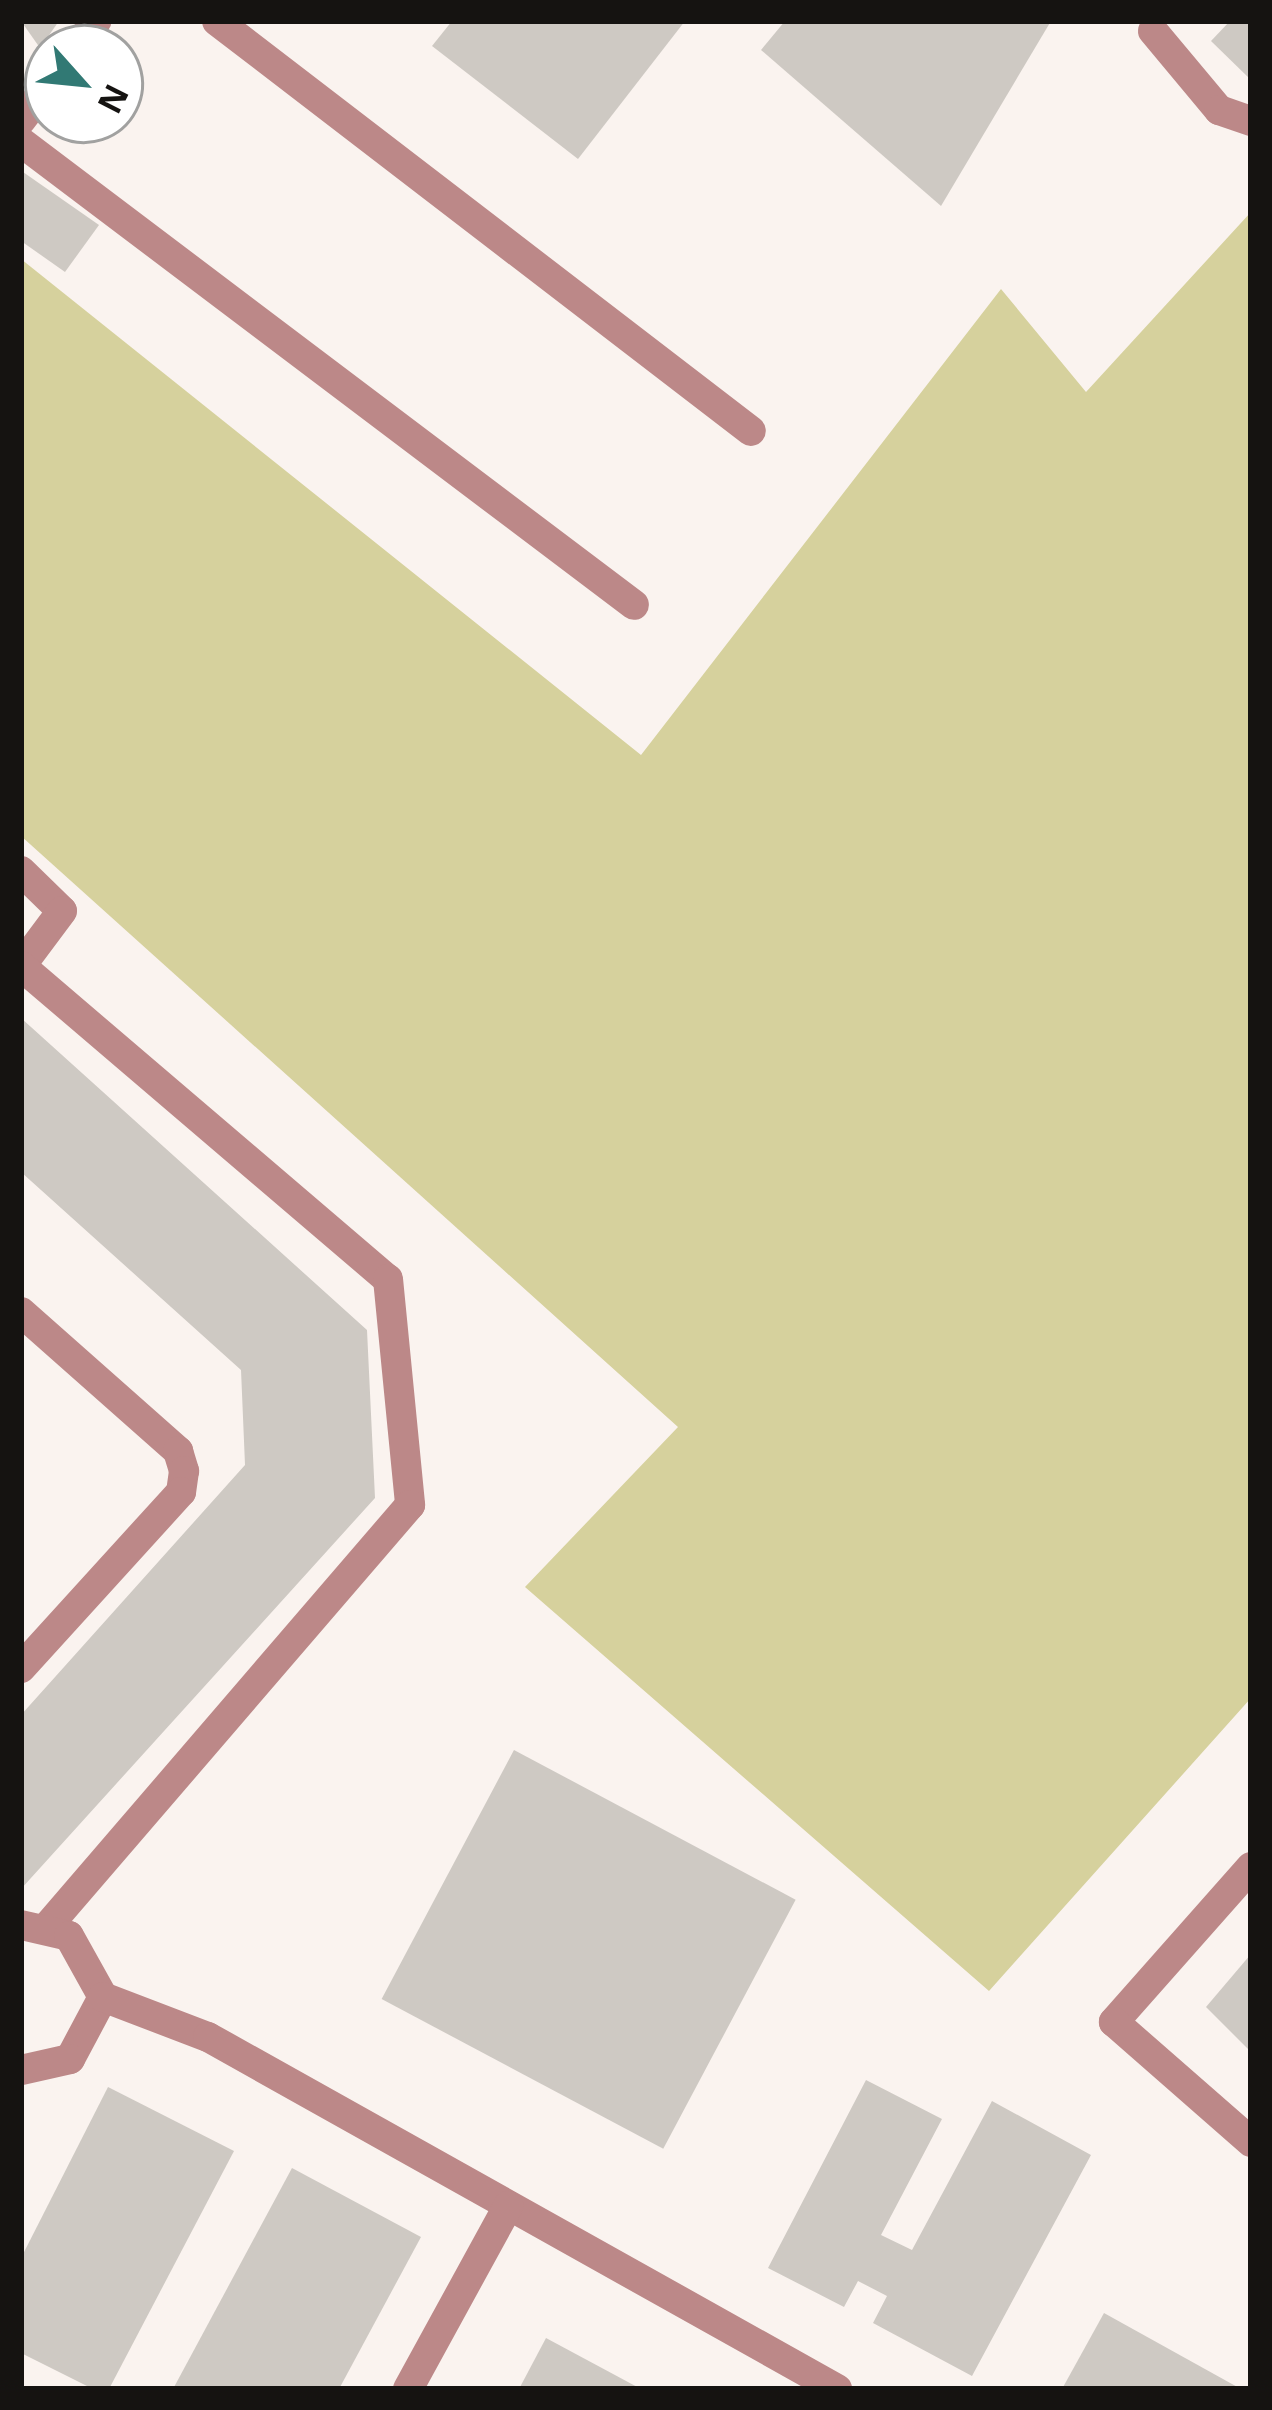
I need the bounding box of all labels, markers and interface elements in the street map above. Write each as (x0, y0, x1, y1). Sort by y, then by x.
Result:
north arrow (24, 24, 144, 144)
text: N (88, 77, 140, 121)

